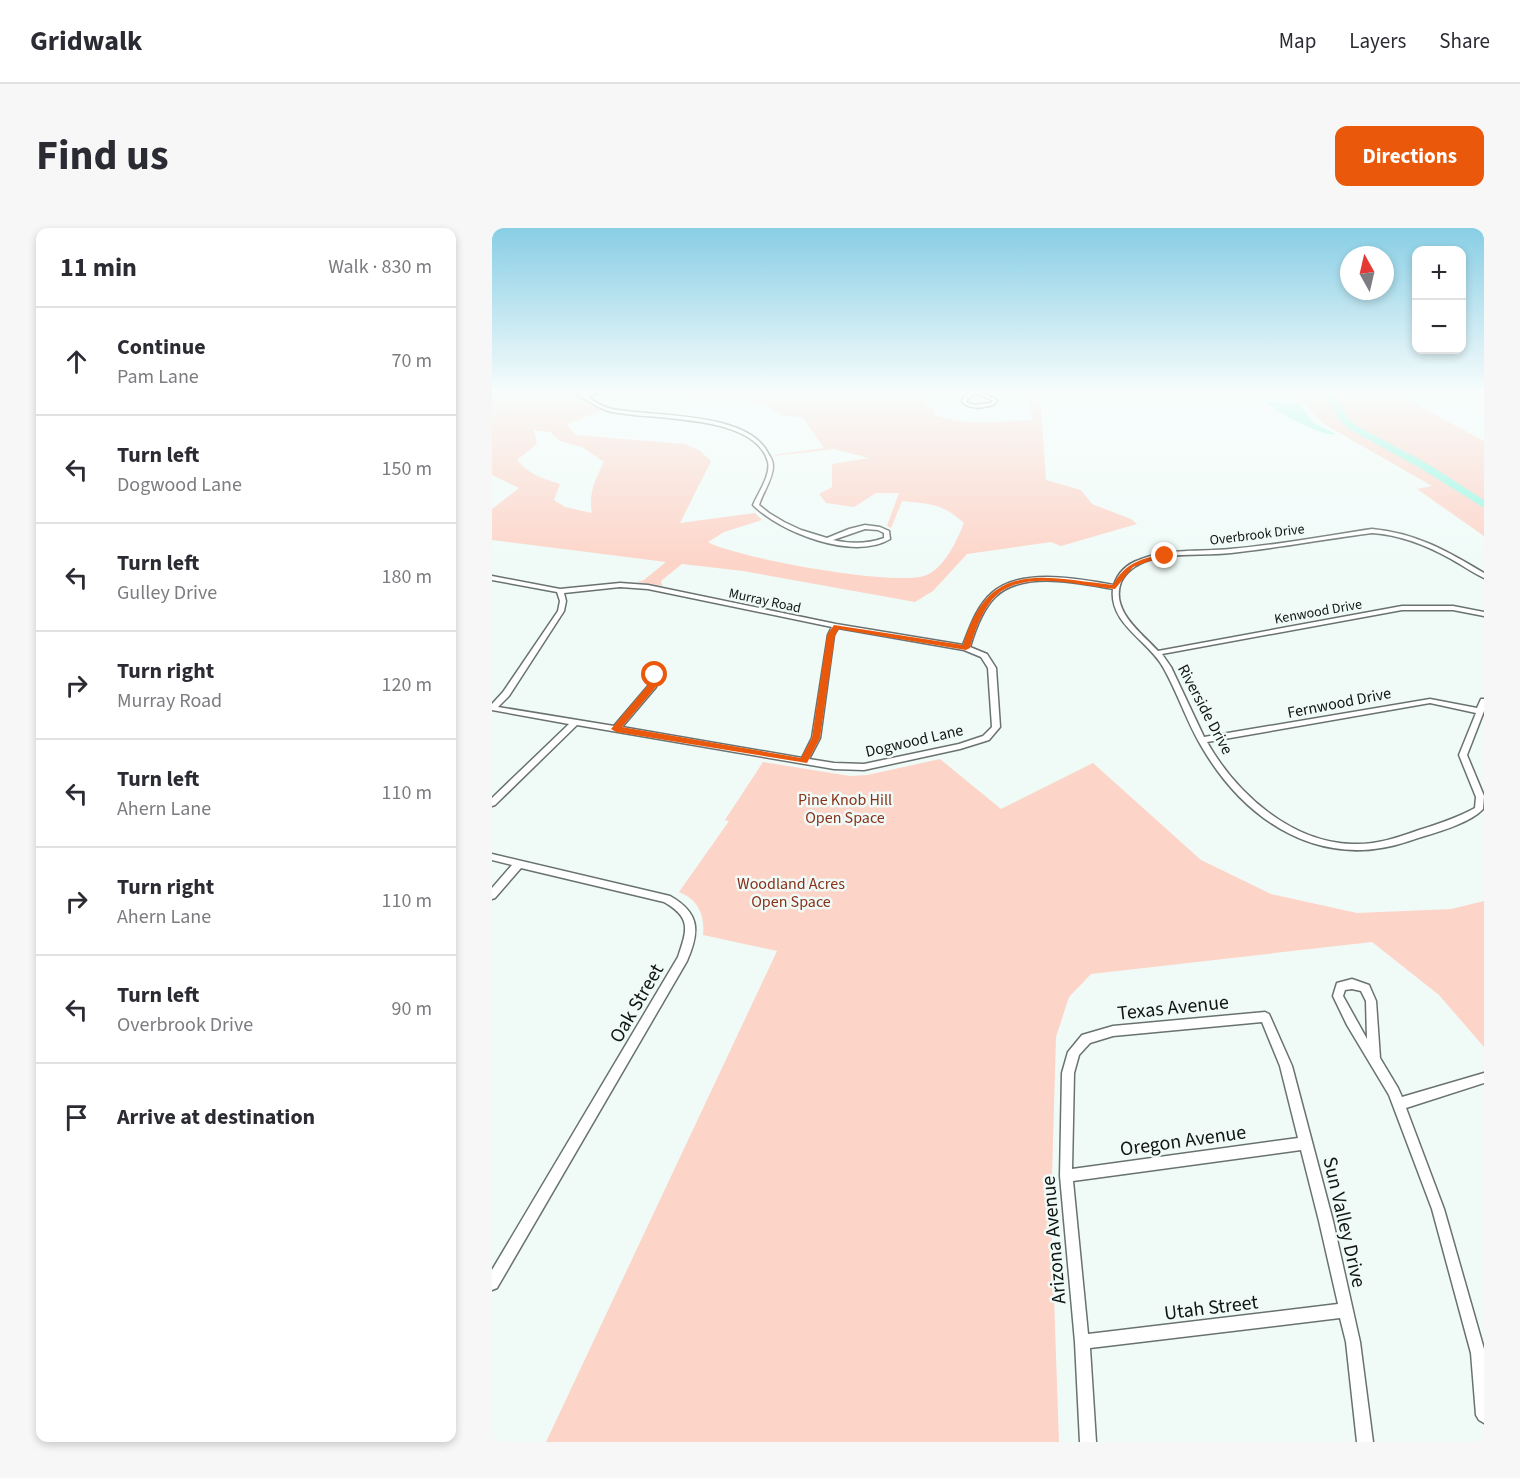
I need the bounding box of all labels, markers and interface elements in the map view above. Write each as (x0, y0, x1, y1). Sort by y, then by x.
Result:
text: Gridwalk (30, 21, 142, 61)
text: Map (1279, 26, 1316, 56)
text: Layers (1349, 26, 1406, 56)
text: Share (1439, 26, 1490, 56)
text: Find us (36, 126, 169, 186)
button: Directions (1335, 126, 1484, 186)
north arrow (1340, 246, 1394, 300)
map controls (1412, 246, 1466, 354)
button: + (1412, 246, 1466, 300)
text: 11 min (60, 249, 137, 286)
text: Walk · 830 m (328, 253, 432, 281)
button: − (1412, 300, 1466, 354)
text: Continue (117, 331, 206, 363)
icon: ahead (60, 345, 93, 378)
text: 70 m (392, 347, 432, 375)
text: Pam Lane (117, 363, 199, 391)
text: Turn left (117, 439, 199, 471)
icon: left (60, 453, 93, 486)
text: 150 m (382, 455, 432, 483)
text: Dogwood Lane (117, 471, 242, 499)
street label: Overbrook Drive (1209, 519, 1306, 551)
route end (1151, 542, 1177, 568)
text: Turn left (117, 547, 199, 579)
icon: left (60, 561, 93, 594)
text: 180 m (382, 563, 432, 591)
text: Gulley Drive (117, 579, 217, 607)
street label: Murray Road (727, 584, 803, 618)
street label: Kenwood Drive (1273, 594, 1364, 630)
text: Turn right (117, 655, 214, 687)
route start (641, 661, 667, 687)
street label: Riverside Drive (1172, 661, 1238, 758)
icon: right (60, 669, 93, 702)
text: 120 m (382, 671, 432, 699)
street label: Fernwood Drive (1285, 682, 1393, 724)
text: Murray Road (117, 687, 222, 715)
street label: Dogwood Lane (863, 719, 965, 763)
text: Turn left (117, 763, 199, 795)
icon: left (60, 777, 93, 810)
text: 110 m (382, 779, 432, 807)
park label: Pine Knob Hill Open Space (798, 789, 892, 829)
text: Ahern Lane (117, 795, 211, 823)
text: Turn right (117, 871, 214, 903)
park label: Woodland Acres Open Space (737, 873, 845, 913)
icon: right (60, 885, 93, 918)
text: 110 m (382, 887, 432, 915)
text: Ahern Lane (117, 903, 211, 931)
street label: Oak Street (603, 958, 671, 1048)
text: Turn left (117, 979, 199, 1011)
street label: Texas Avenue (1116, 988, 1230, 1028)
icon: left (60, 993, 93, 1026)
text: 90 m (392, 995, 432, 1023)
text: Overbrook Drive (117, 1011, 253, 1039)
icon: arrive (60, 1101, 93, 1134)
text: Arrive at destination (117, 1101, 315, 1133)
street label: Oregon Avenue (1118, 1118, 1248, 1164)
street label: Sun Valley Drive (1315, 1154, 1373, 1290)
street label: Arizona Avenue (1034, 1175, 1074, 1305)
street label: Utah Street (1163, 1288, 1260, 1328)

